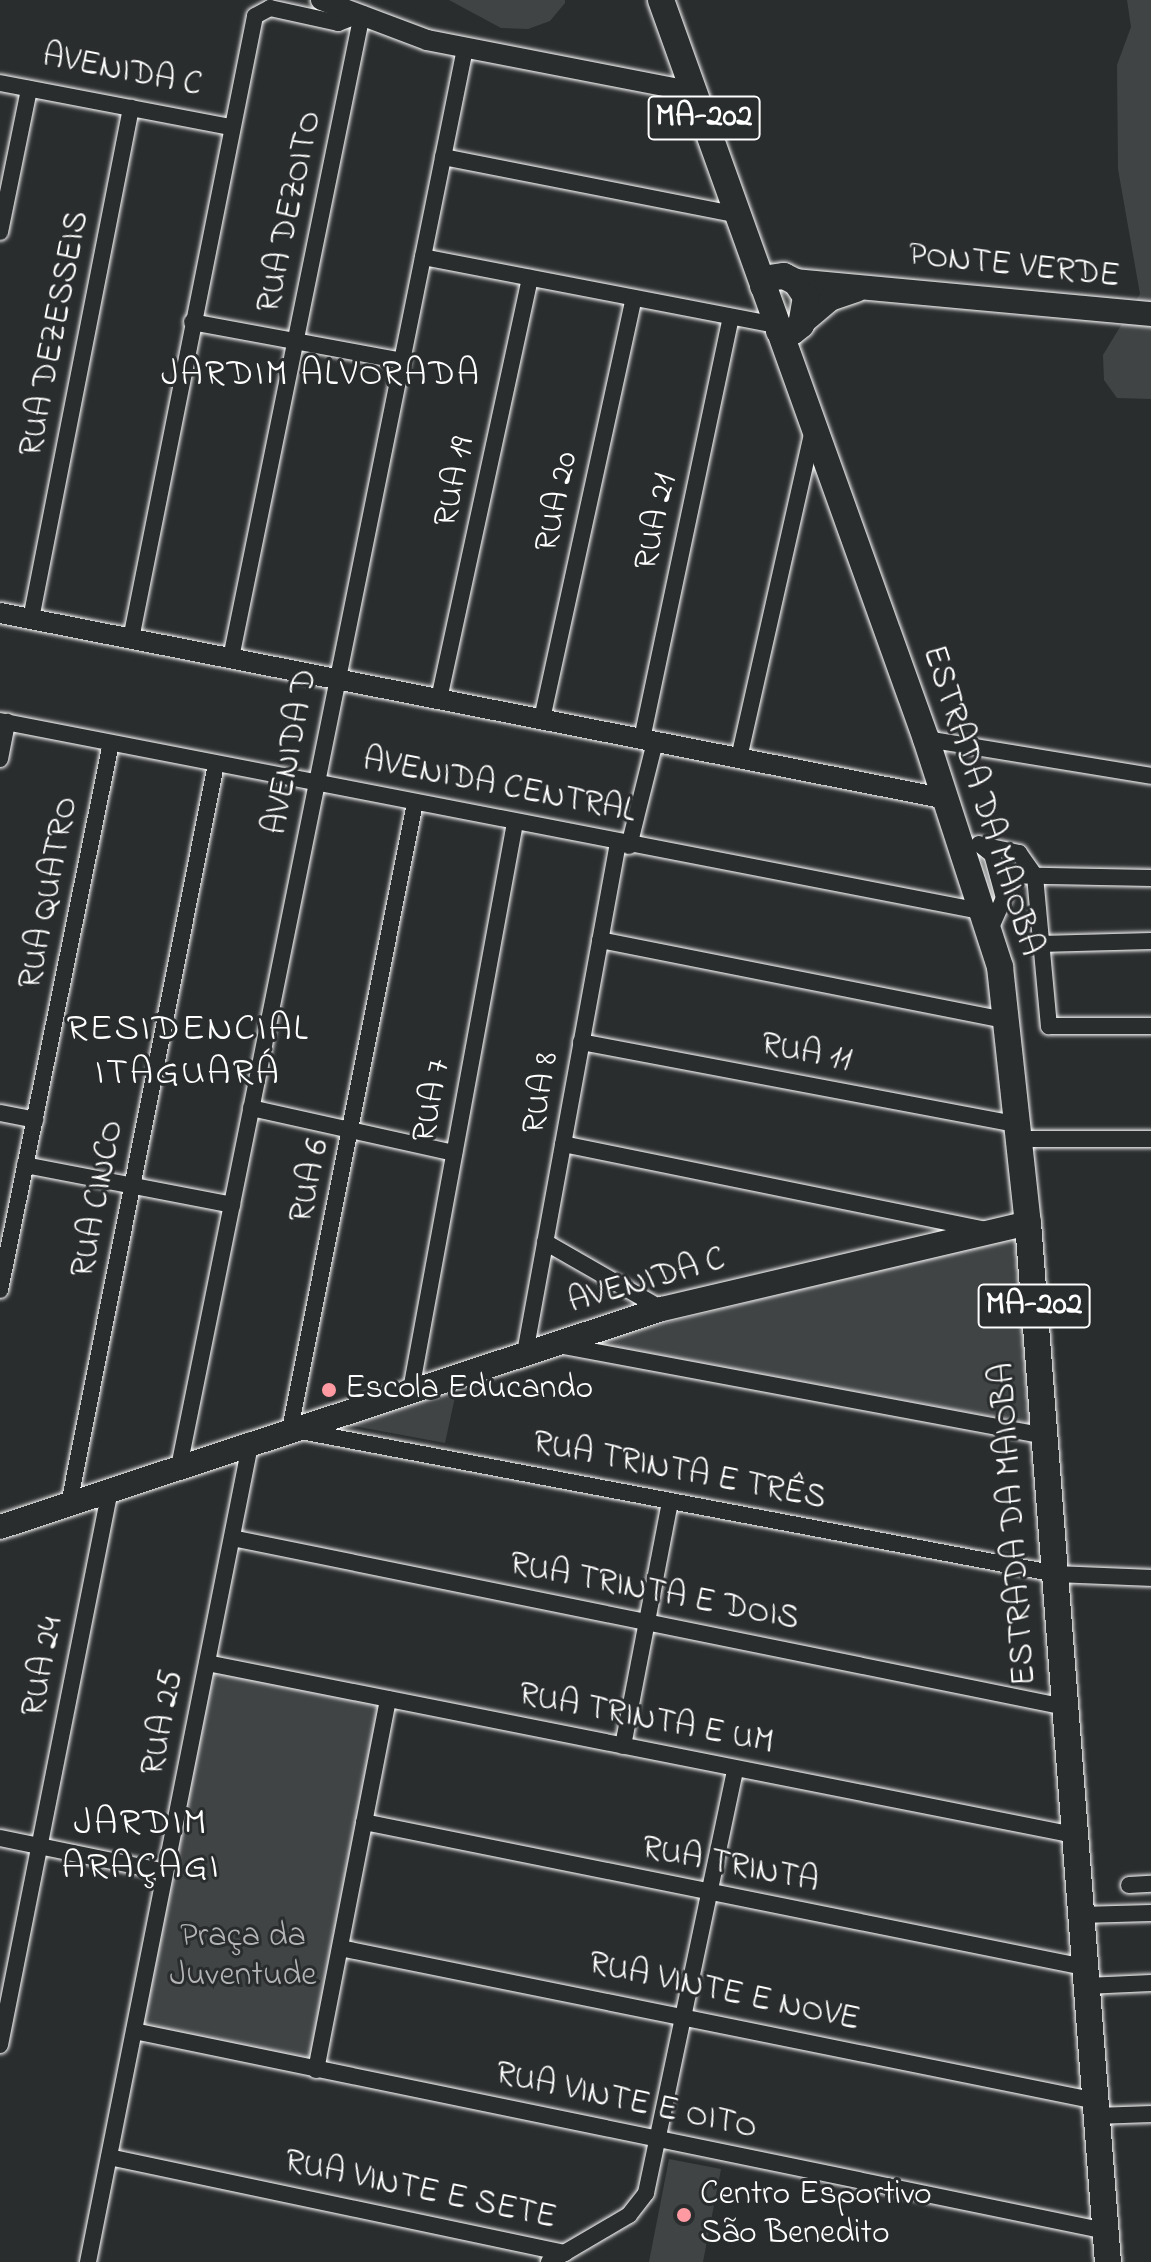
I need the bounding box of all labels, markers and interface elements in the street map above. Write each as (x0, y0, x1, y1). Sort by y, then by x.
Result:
street label: AVENIDA C (39, 37, 205, 107)
road number: MA-202 (646, 90, 762, 146)
street label: RUA DEZOITO (250, 107, 332, 317)
street label: RUA DEZESSEIS (12, 208, 100, 460)
street label: PONTE VERDE (906, 236, 1122, 298)
district label: JARDIM ALVORADA (161, 354, 481, 398)
street label: RUA 19 (427, 433, 485, 531)
street label: RUA 20 (528, 448, 588, 556)
street label: RUA 21 (627, 470, 687, 574)
street label: ESTRADA DA MAIOBA (912, 641, 1050, 961)
street label: AVENIDA D (256, 666, 328, 838)
street label: AVENIDA CENTRAL (359, 741, 639, 833)
street label: RUA QUATRO (11, 793, 89, 993)
district label: RESIDENCIAL ITAGUARÁ (66, 1008, 310, 1098)
street label: RUA 11 (757, 1025, 855, 1083)
street label: RUA 8 (515, 1049, 569, 1137)
street label: RUA 7 (405, 1056, 461, 1146)
street label: RUA CINCO (64, 1117, 134, 1281)
street label: RUA 6 (282, 1135, 340, 1227)
street label: AVENIDA C (564, 1240, 730, 1324)
road number: MA-202 (976, 1278, 1092, 1334)
street label: ESTRADA DA MAIOBA (983, 1361, 1047, 1687)
place label: Escola Educando (345, 1370, 593, 1410)
marker: Escola Educando (320, 1381, 338, 1399)
street label: RUA TRINTA E TRÊS (529, 1424, 829, 1520)
street label: RUA TRINTA E DOIS (506, 1545, 802, 1641)
street label: RUA 24 (14, 1614, 74, 1720)
street label: RUA 25 (134, 1667, 194, 1779)
street label: RUA TRINTA E UM (515, 1675, 777, 1765)
district label: JARDIM ARAÇAGI (62, 1802, 220, 1892)
street label: RUA TRINTA (638, 1829, 822, 1903)
park label: Praça da Juventude (169, 1917, 317, 1996)
street label: RUA VINTE E NOVE (585, 1944, 863, 2042)
street label: RUA VINTE E OITO (491, 2054, 761, 2150)
street label: RUA VINTE E SETE (280, 2142, 560, 2240)
place label: Centro Esportivo São Benedito (700, 2175, 932, 2254)
marker: Centro Esportivo São Benedito (675, 2206, 693, 2224)

